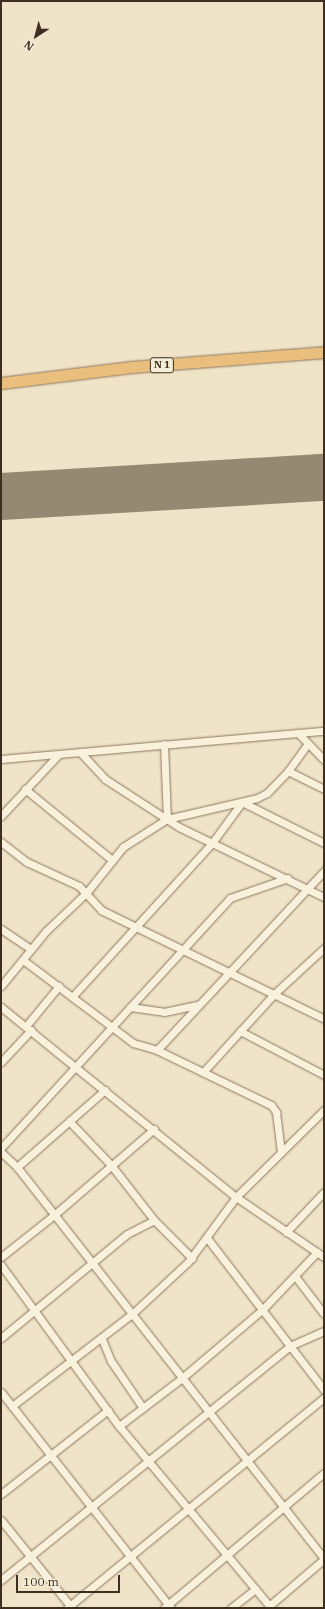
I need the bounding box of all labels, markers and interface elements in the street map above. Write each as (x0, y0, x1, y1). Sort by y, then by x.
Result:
north arrow (16, 16, 56, 56)
text: N (21, 37, 37, 54)
road number: N 1 (149, 357, 175, 373)
scale bar (18, 1567, 122, 1593)
text: 100 m (23, 1574, 59, 1589)

